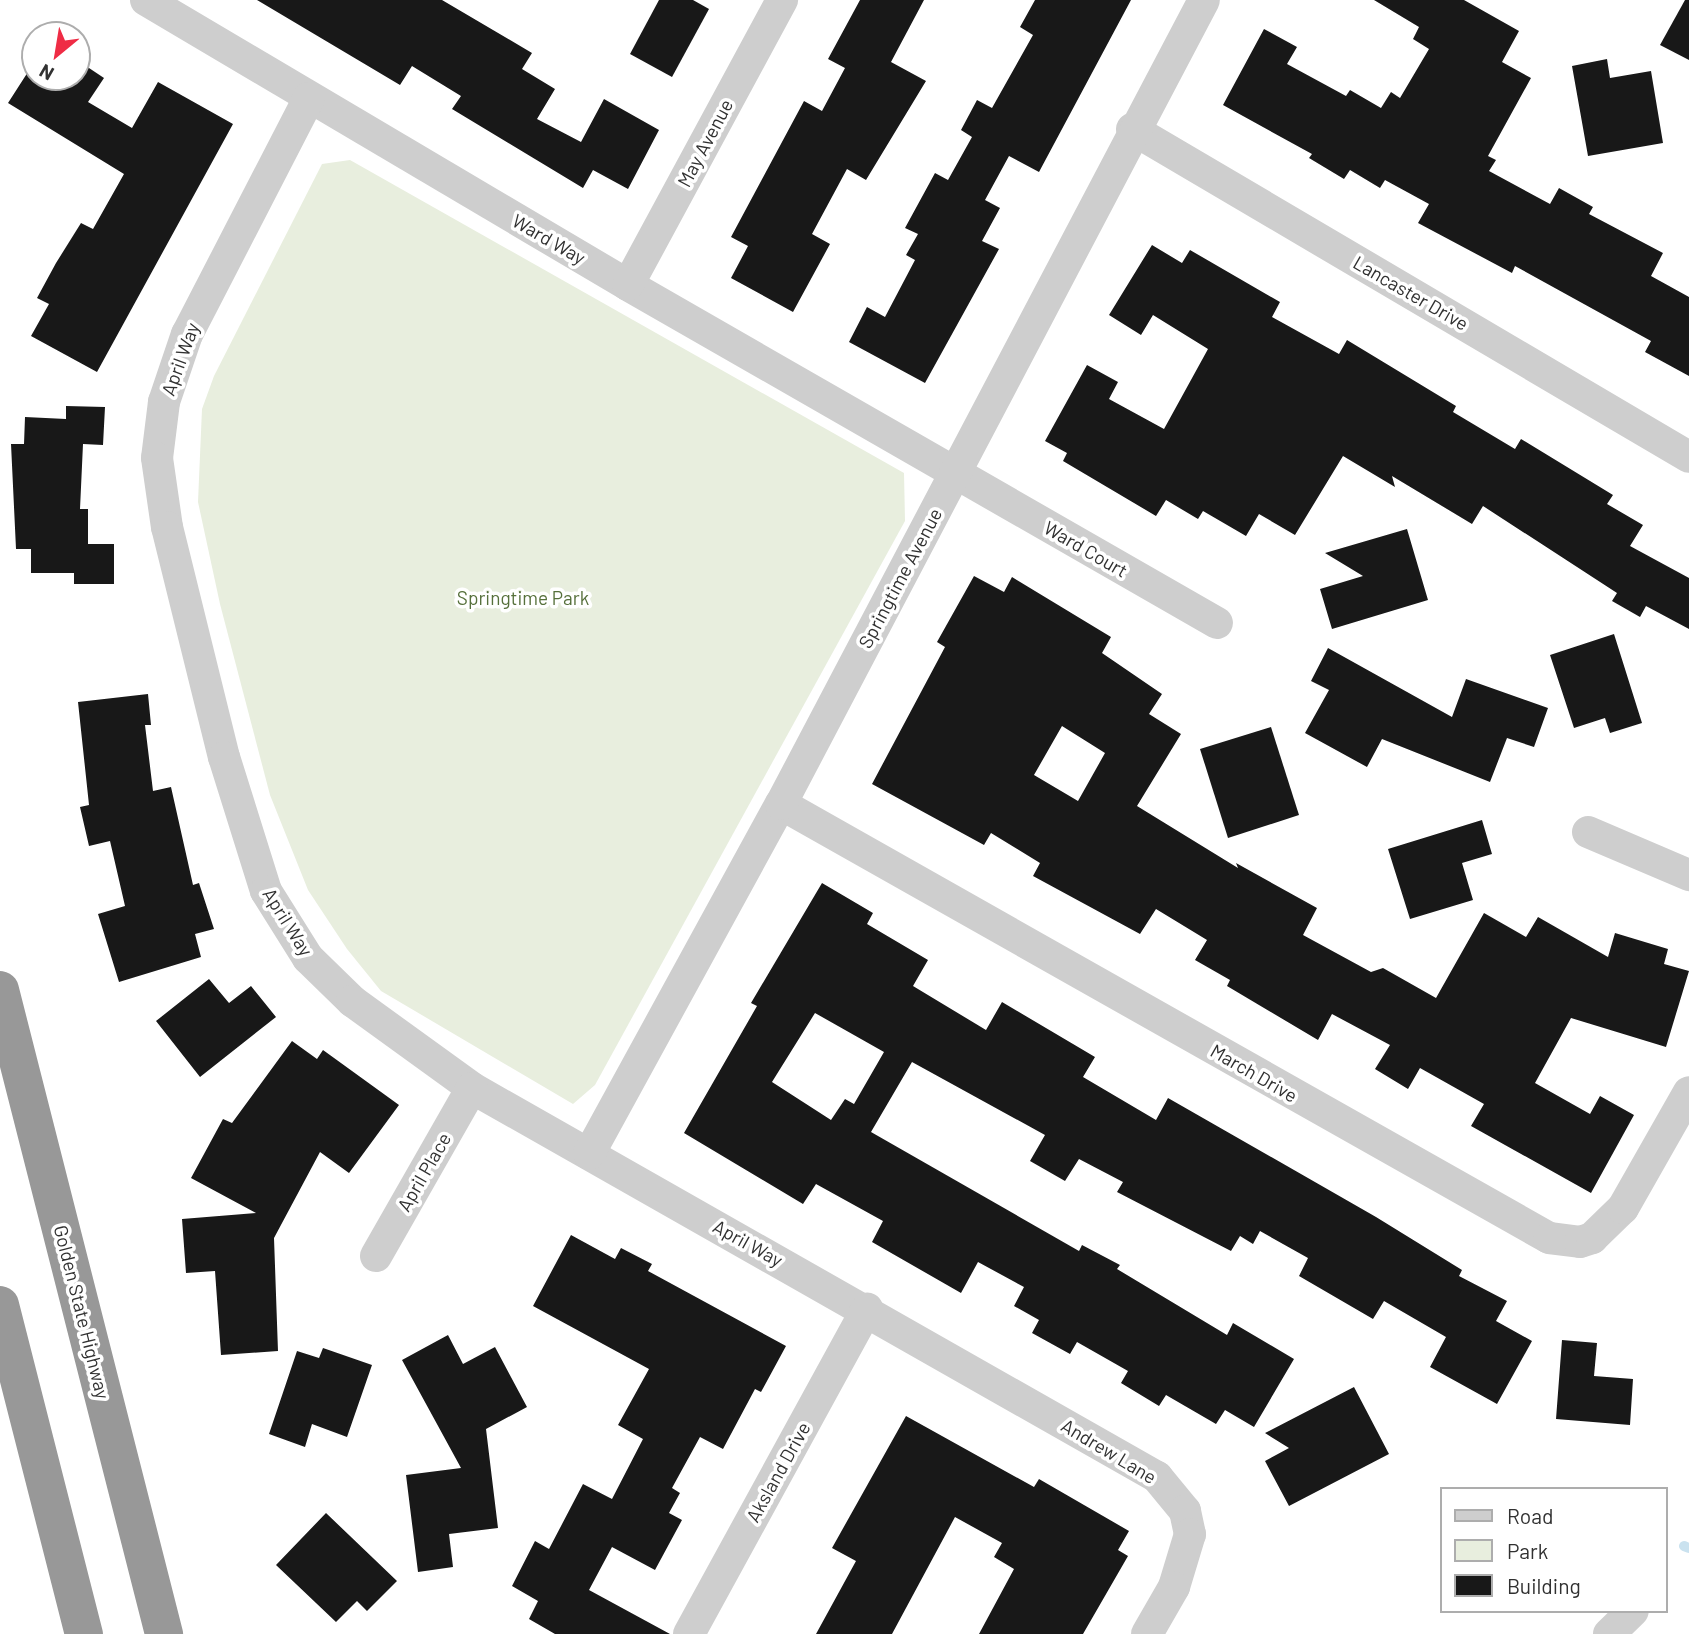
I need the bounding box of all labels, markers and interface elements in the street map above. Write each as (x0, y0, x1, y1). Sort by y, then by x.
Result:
north arrow (21, 21, 91, 91)
text: N (35, 60, 57, 86)
street label: May Avenue (672, 95, 738, 191)
street label: Ward Way (508, 209, 590, 269)
street label: Lancaster Drive (1349, 251, 1473, 335)
street label: April Way (156, 319, 204, 399)
street label: Springtime Avenue (853, 504, 947, 652)
street label: Ward Court (1040, 516, 1132, 582)
park label: Springtime Park (457, 587, 589, 609)
street label: April Way (258, 884, 318, 960)
street label: March Drive (1207, 1039, 1301, 1107)
street label: April Place (392, 1129, 456, 1215)
street label: April Way (709, 1215, 787, 1271)
street label: Golden State Highway (49, 1223, 115, 1401)
street label: Andrew Lane (1057, 1414, 1161, 1488)
street label: Aksland Drive (741, 1418, 815, 1526)
legend (1440, 1487, 1668, 1613)
text: Road (1507, 1503, 1553, 1528)
text: Park (1507, 1538, 1548, 1563)
text: Building (1507, 1573, 1581, 1598)

